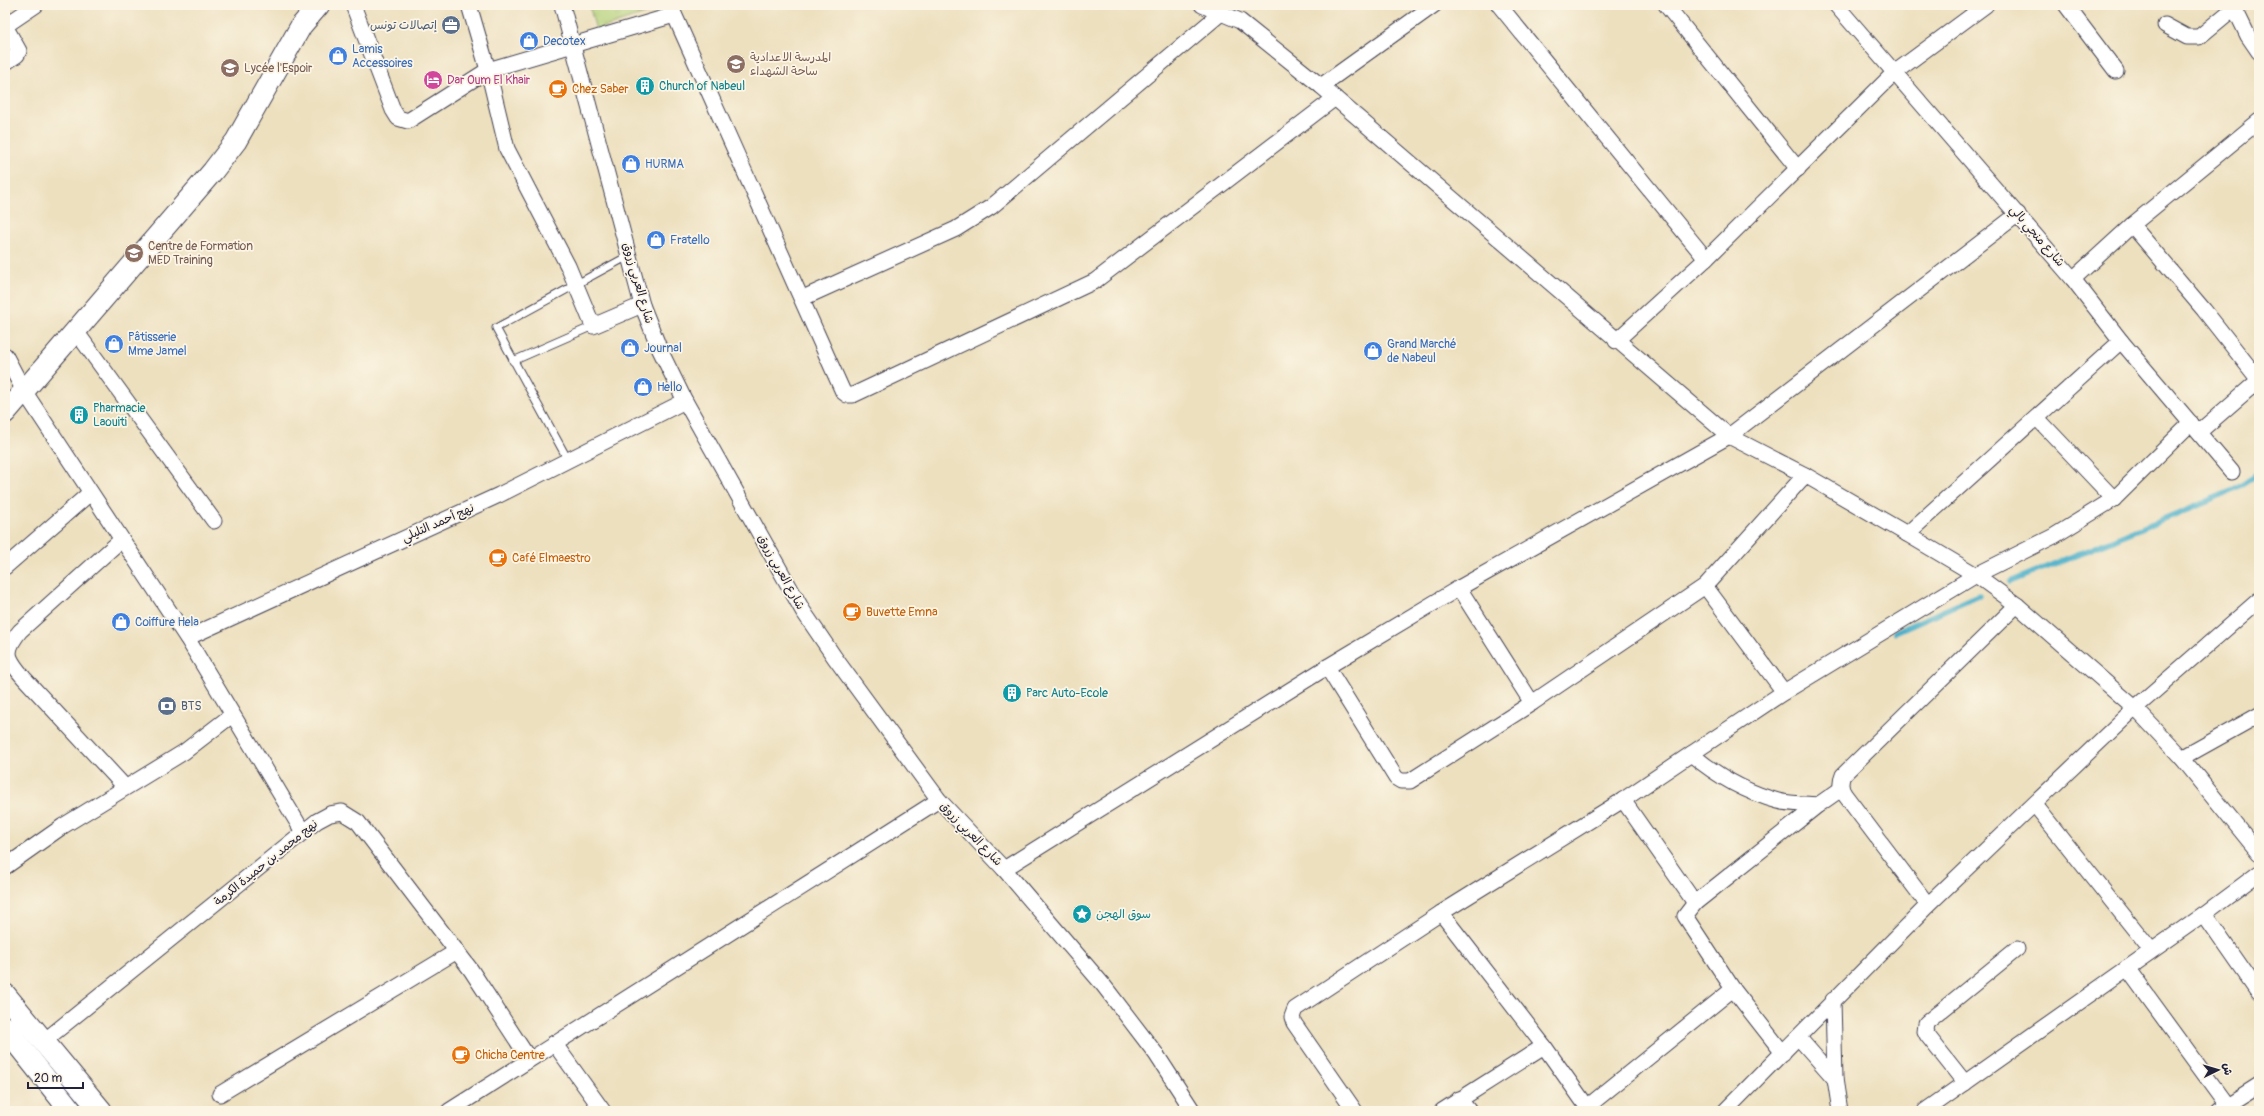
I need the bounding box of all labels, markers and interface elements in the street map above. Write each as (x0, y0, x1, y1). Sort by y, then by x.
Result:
office icon: إتصالات تونس (440, 14, 462, 36)
place label: إتصالات تونس (370, 18, 437, 33)
shop icon: Decotex (518, 30, 540, 52)
place label: Decotex (543, 34, 586, 49)
place label: Lamis Accessoires (352, 42, 413, 71)
shop icon: Lamis Accessoires (327, 45, 349, 67)
place label: المدرسة الاعدادية ساحة الشهداء (750, 50, 831, 79)
school or university icon: المدرسة الاعدادية ساحة الشهداء (725, 53, 747, 75)
school or university icon: Lycée l'Espoir (219, 57, 241, 79)
place label: Lycée l'Espoir (244, 61, 313, 76)
hotel icon: Dar Oum El Khair (422, 69, 444, 91)
place label: Dar Oum El Khair (447, 73, 531, 88)
building icon: Church of Nabeul (634, 75, 656, 97)
cafe icon: Chez Saber (547, 78, 569, 100)
place label: Church of Nabeul (659, 79, 745, 94)
place label: Chez Saber (572, 82, 629, 97)
shop icon: HURMA (620, 153, 642, 175)
place label: HURMA (645, 157, 684, 172)
street label: شارع منجي بالي (2004, 202, 2068, 272)
shop icon: Fratello (645, 229, 667, 251)
place label: Fratello (670, 233, 710, 248)
place label: Centre de Formation MED Training (148, 239, 253, 268)
street label: شارع العربي زروق (616, 241, 657, 326)
school or university icon: Centre de Formation MED Training (123, 242, 145, 264)
place label: Pâtisserie Mme Jamel (128, 330, 187, 359)
shop icon: Pâtisserie Mme Jamel (103, 333, 125, 355)
shop icon: Journal (619, 337, 641, 359)
place label: Grand Marché de Nabeul (1387, 337, 1456, 366)
shop icon: Grand Marché de Nabeul (1362, 340, 1384, 362)
place label: Journal (644, 341, 682, 356)
shop icon: Hello (632, 376, 654, 398)
place label: Hello (657, 380, 683, 395)
place label: Pharmacie Laouiti (93, 401, 146, 430)
building icon: Pharmacie Laouiti (68, 404, 90, 426)
street label: نهج أحمد التليلي (400, 500, 478, 548)
street label: شارع العربي زروق (752, 532, 808, 614)
cafe icon: Café Elmaestro (487, 547, 509, 569)
place label: Café Elmaestro (512, 551, 591, 566)
cafe icon: Buvette Emna (841, 601, 863, 623)
place label: Buvette Emna (866, 605, 938, 620)
shop icon: Coiffure Hela (110, 611, 132, 633)
place label: Coiffure Hela (135, 615, 199, 630)
building icon: Parc Auto-Ecole (1001, 682, 1023, 704)
place label: Parc Auto-Ecole (1026, 686, 1108, 701)
bank icon: BTS (156, 695, 178, 717)
place label: BTS (181, 699, 201, 714)
street label: شارع العربي زروق (934, 799, 1005, 871)
street label: نهج محمد بن حميدة الكرمة (211, 817, 322, 910)
place icon: سوق الهجن (1071, 903, 1093, 925)
place label: سوق الهجن (1096, 907, 1151, 922)
cafe icon: Chicha Centre (450, 1044, 472, 1066)
place label: Chicha Centre (475, 1048, 545, 1063)
north arrow (2198, 1050, 2238, 1090)
text: ش (2220, 1063, 2234, 1076)
scale bar (28, 1064, 83, 1090)
text: 20 m (34, 1071, 63, 1086)

